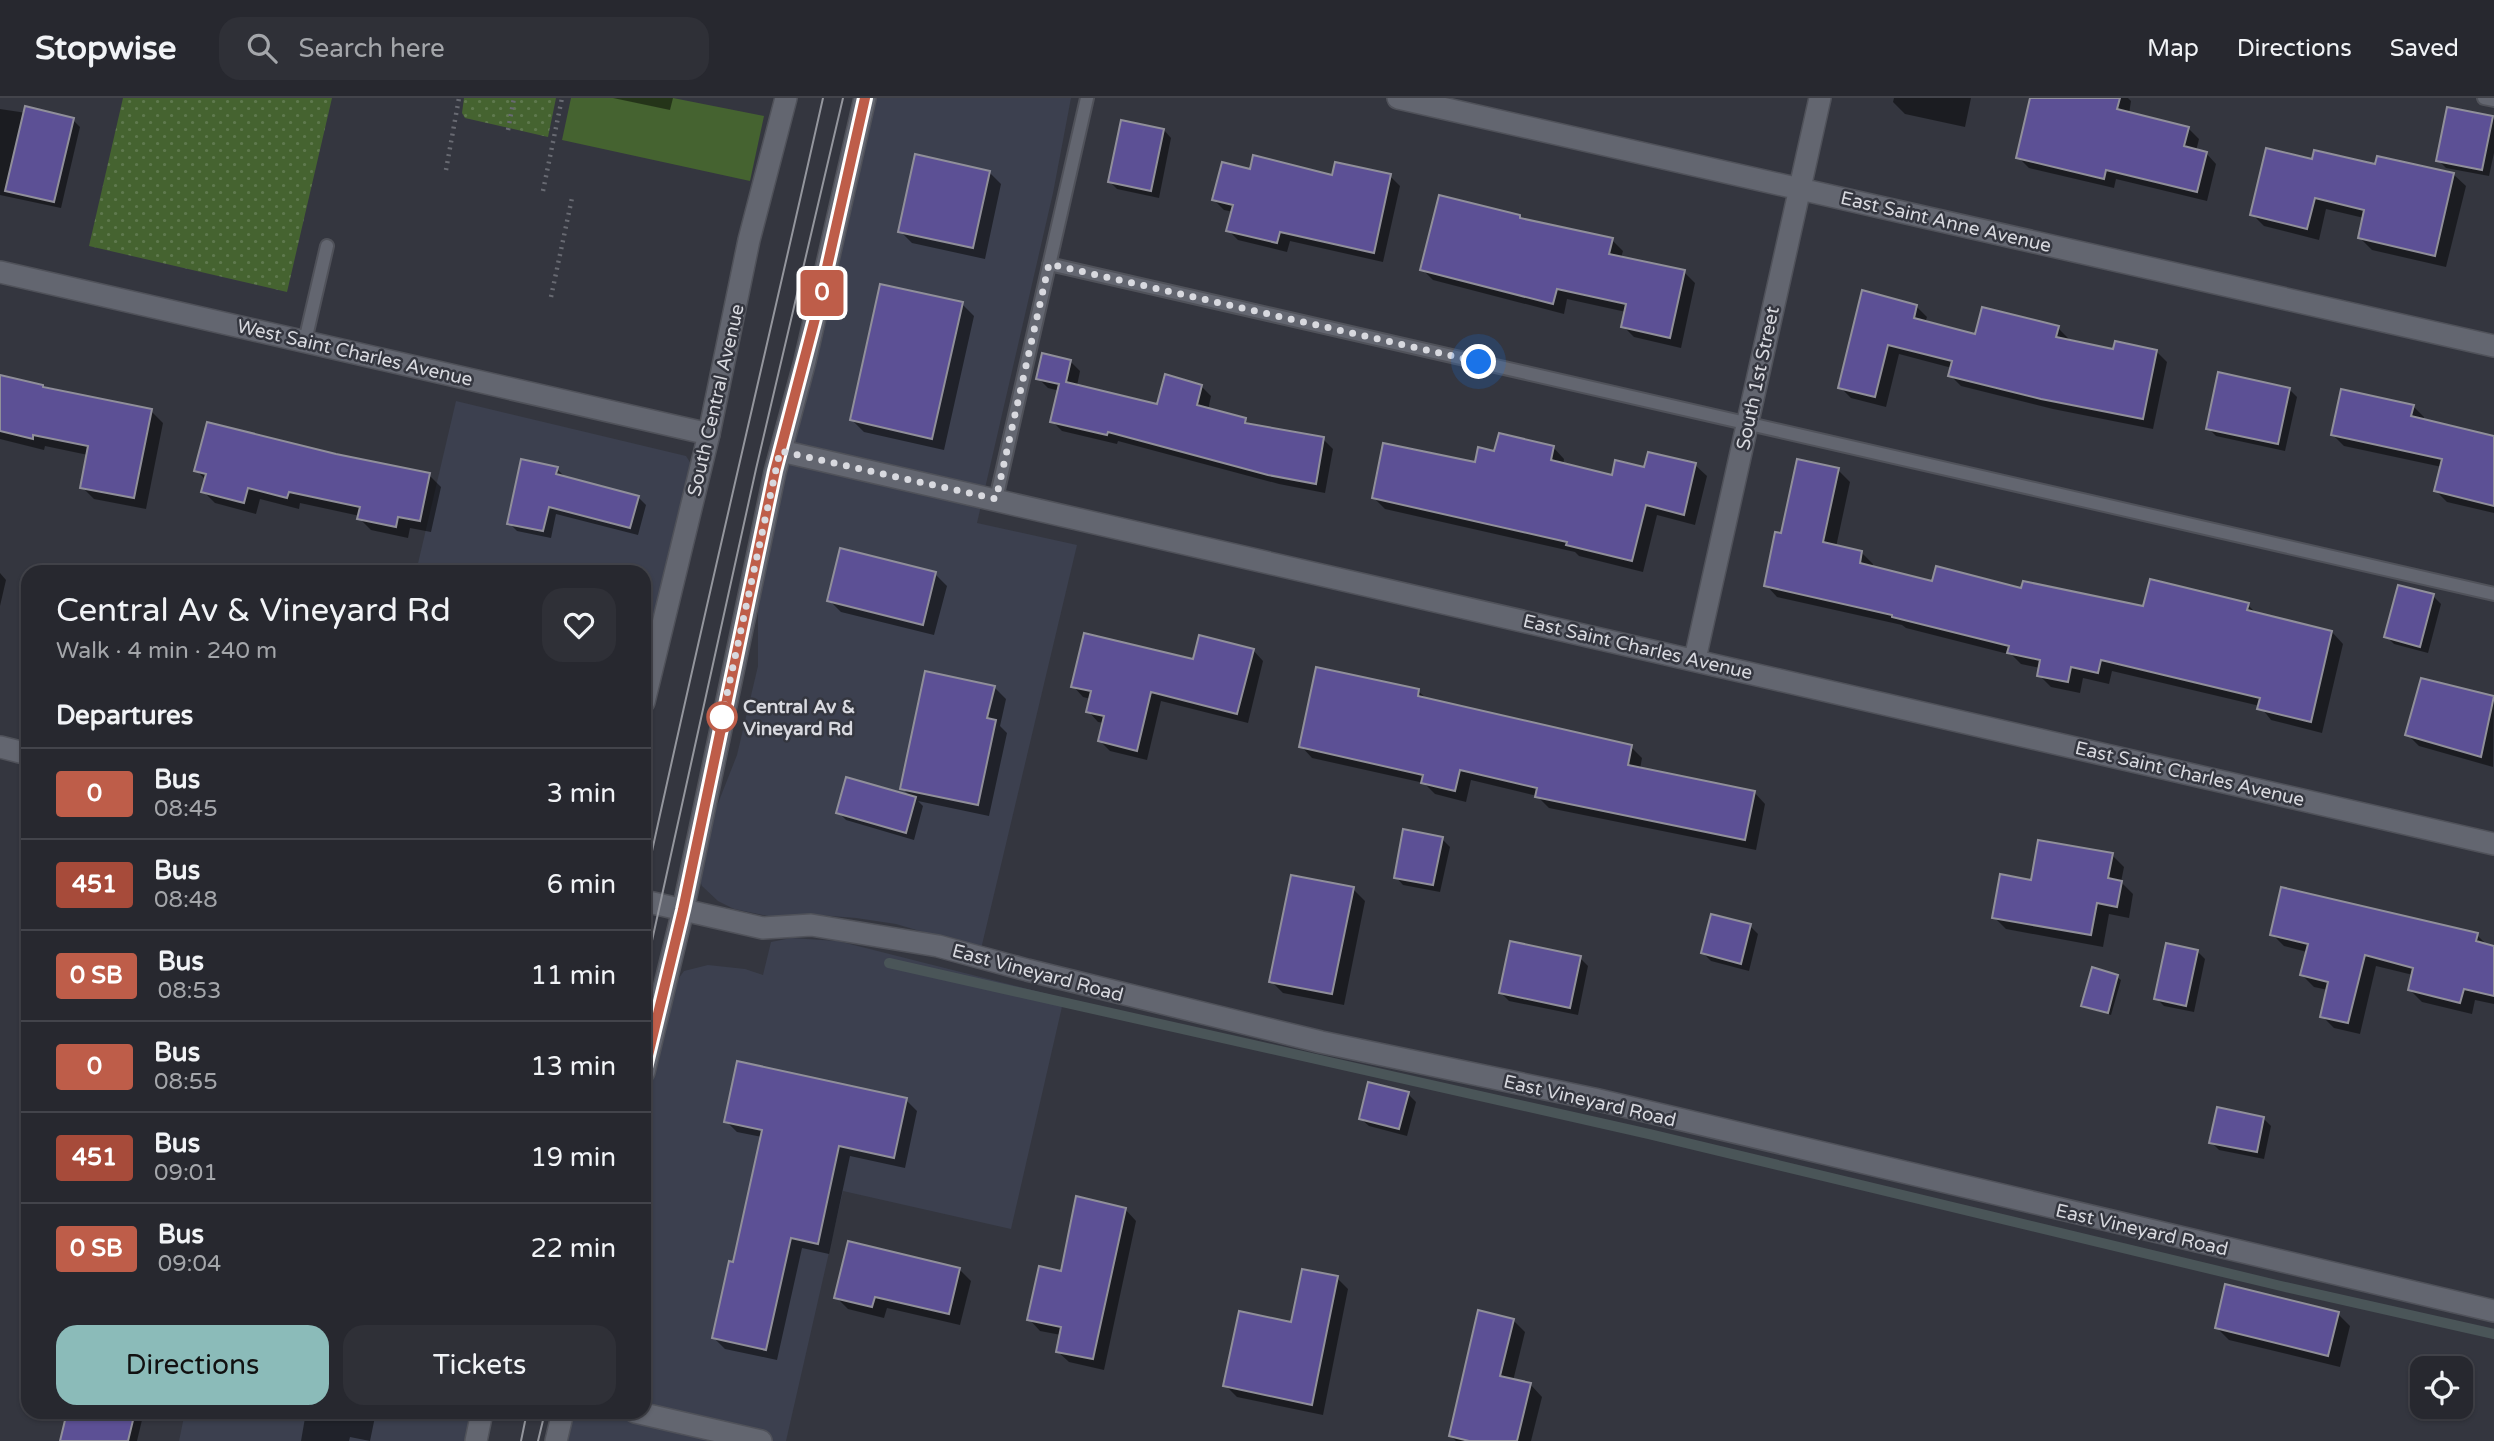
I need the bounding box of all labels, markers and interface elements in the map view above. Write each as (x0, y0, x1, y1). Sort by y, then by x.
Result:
search box (219, 17, 709, 80)
text: Stopwise (35, 29, 177, 68)
icon: search (243, 29, 281, 67)
text: Search here (299, 33, 445, 64)
text: Map (2147, 34, 2199, 63)
text: Directions (2237, 34, 2352, 63)
text: Saved (2390, 34, 2459, 63)
street label: East Saint Anne Avenue (1838, 187, 2053, 257)
line badge: 0 (799, 270, 845, 316)
text: 0 (814, 278, 830, 307)
street label: South Central Avenue (683, 302, 749, 498)
street label: South 1st Street (1732, 304, 1784, 452)
street label: West Saint Charles Avenue (235, 315, 475, 391)
your location (1461, 344, 1496, 379)
button: heart (542, 588, 616, 662)
text: Central Av & Vineyard Rd (56, 591, 451, 630)
street label: East Saint Charles Avenue (1521, 610, 1755, 684)
text: Walk · 4 min · 240 m (56, 637, 277, 665)
place label: Central Av & Vineyard Rd (743, 696, 855, 741)
text: Departures (56, 700, 193, 731)
marker: Central Av & Vineyard Rd (707, 702, 737, 732)
street label: East Saint Charles Avenue (2073, 737, 2307, 811)
text: Bus (154, 764, 200, 795)
text: 3 min (547, 778, 616, 809)
text: 0 (87, 779, 102, 808)
text: 08:45 (154, 795, 218, 823)
text: Bus (154, 855, 200, 886)
text: 6 min (547, 869, 616, 900)
text: 451 (72, 870, 117, 899)
text: 08:48 (154, 886, 218, 914)
street label: East Vineyard Road (950, 940, 1126, 1006)
text: Bus (158, 946, 204, 977)
text: 11 min (530, 960, 616, 991)
text: 0 SB (70, 961, 123, 990)
text: 08:53 (158, 977, 222, 1005)
text: Bus (154, 1037, 200, 1068)
text: 13 min (530, 1051, 616, 1082)
text: 0 (87, 1052, 102, 1081)
text: 08:55 (154, 1068, 218, 1096)
street label: East Vineyard Road (1501, 1070, 1678, 1132)
text: Bus (154, 1128, 200, 1159)
text: 19 min (530, 1142, 616, 1173)
text: 451 (72, 1143, 117, 1172)
text: 09:01 (154, 1159, 218, 1187)
street label: East Vineyard Road (2053, 1199, 2230, 1261)
text: Bus (158, 1219, 204, 1250)
text: 22 min (530, 1233, 616, 1264)
text: 0 SB (70, 1234, 123, 1263)
text: 09:04 (158, 1250, 222, 1278)
button: Directions (56, 1325, 329, 1405)
button: Tickets (343, 1325, 616, 1405)
map controls (2410, 1356, 2473, 1419)
button: locate (2410, 1356, 2473, 1419)

